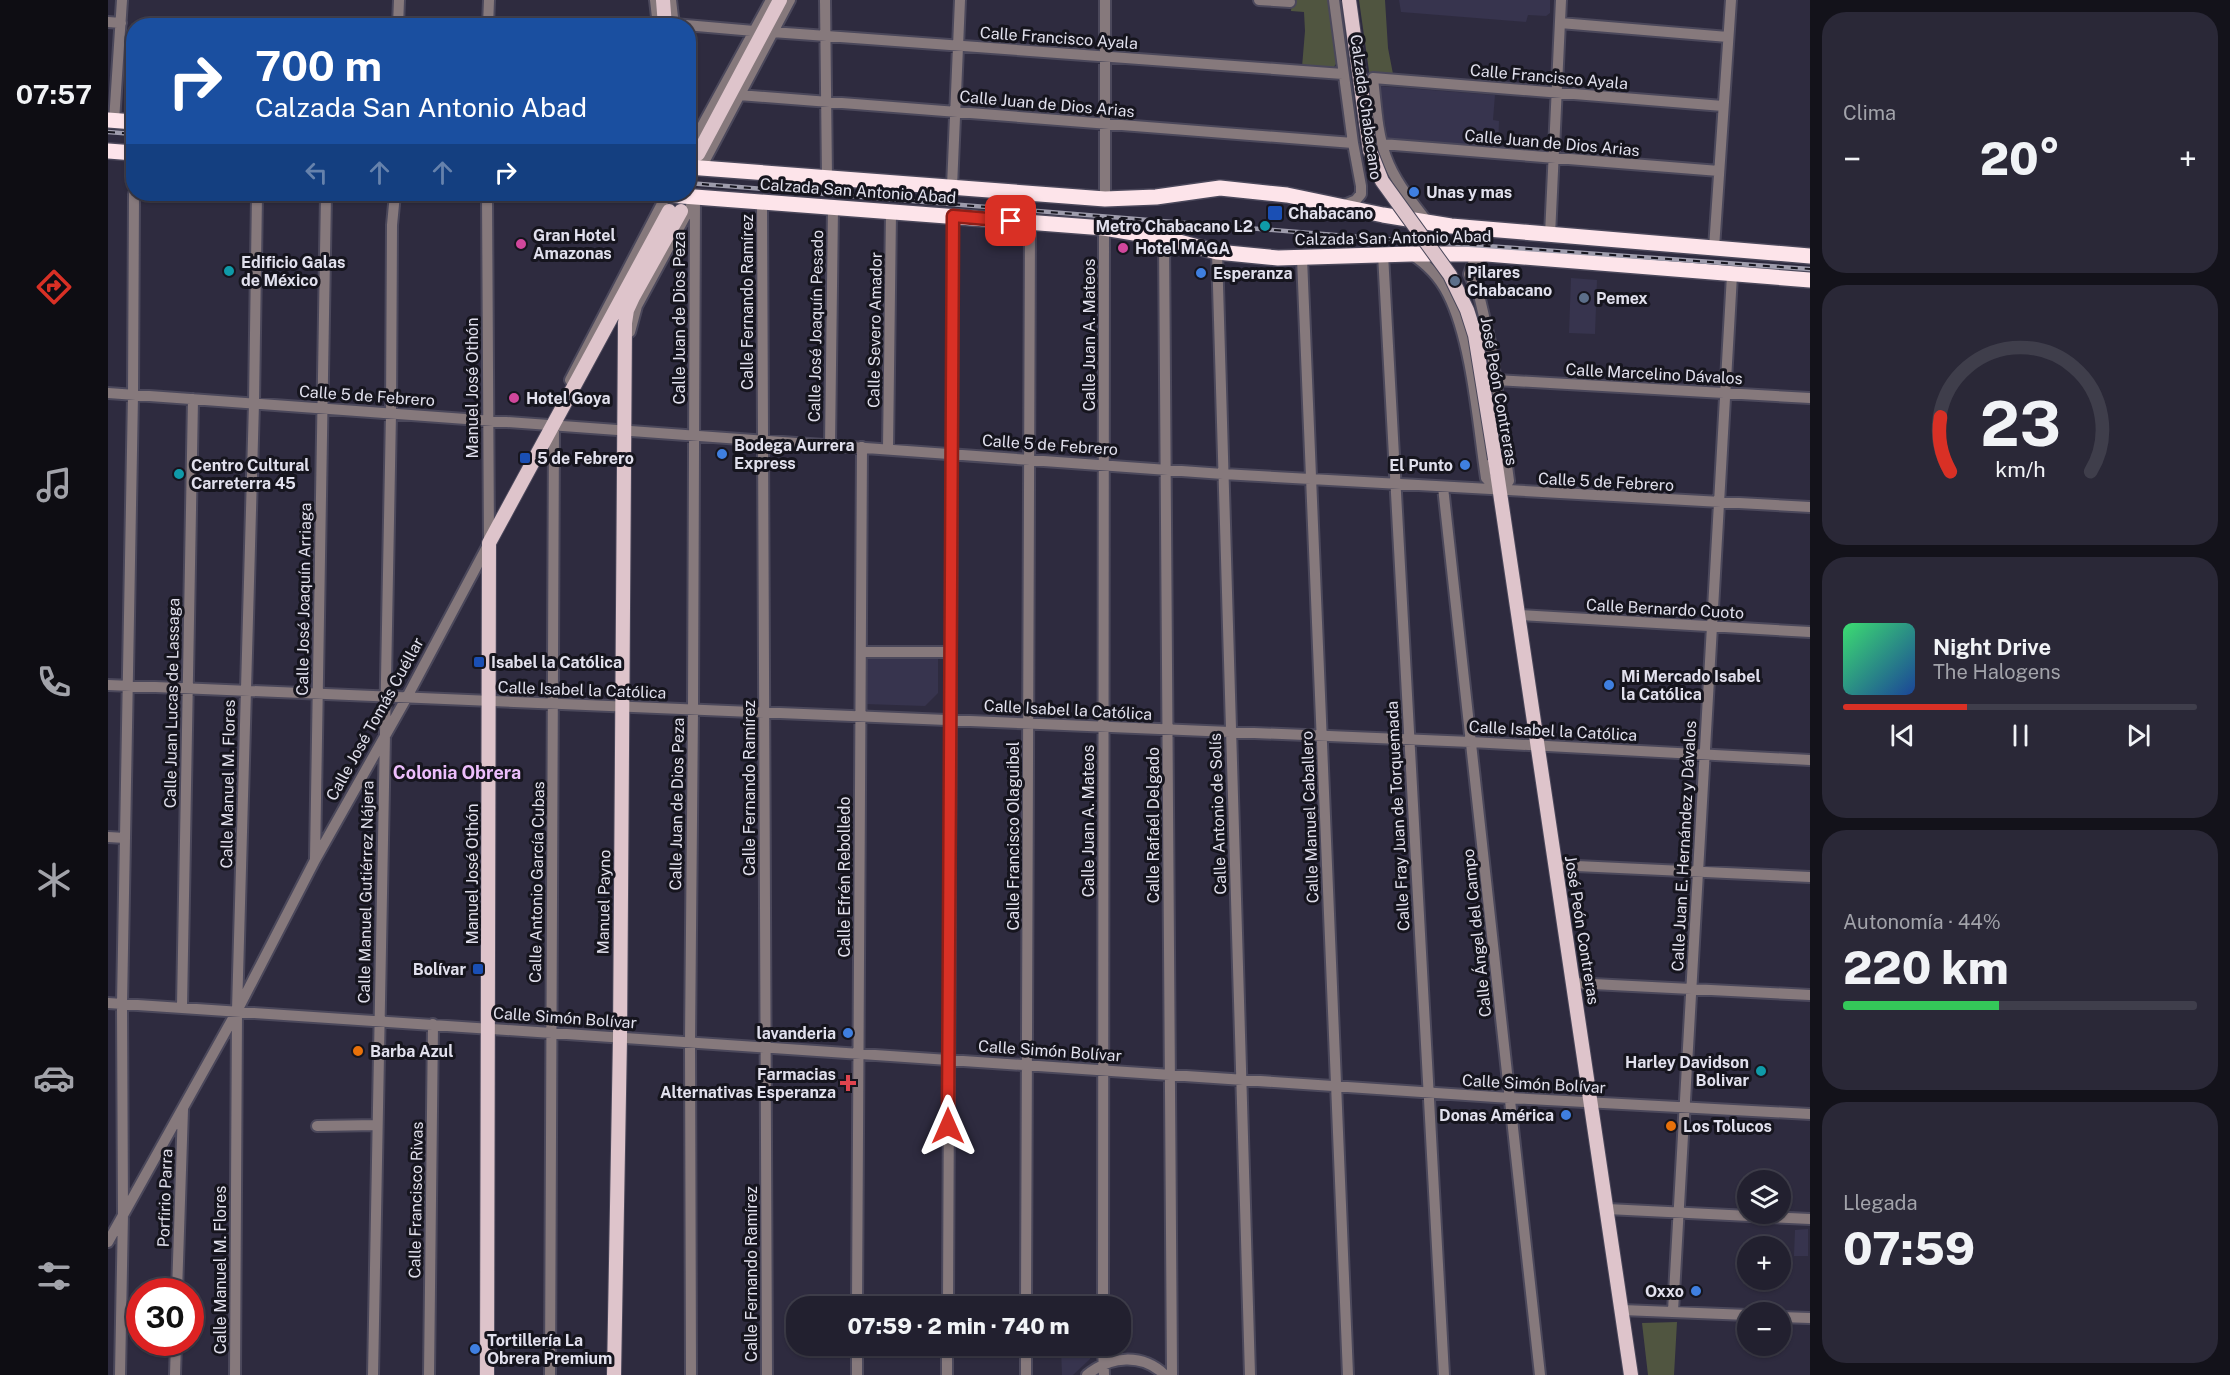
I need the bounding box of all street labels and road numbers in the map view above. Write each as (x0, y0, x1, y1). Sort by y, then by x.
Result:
street label: Calle Francisco Ayala (979, 23, 1139, 53)
street label: Calzada Chabacano (1346, 33, 1386, 181)
street label: Calle Francisco Ayala (1469, 61, 1629, 93)
street label: Calle Juan de Dios Arias (959, 87, 1135, 121)
street label: Calle Juan de Dios Arias (1464, 126, 1640, 160)
street label: Calzada San Antonio Abad (759, 175, 957, 207)
street label: Calle Fernando Ramírez (738, 214, 757, 390)
street label: Calzada San Antonio Abad (1294, 227, 1492, 249)
street label: Calle José Joaquín Pesado (805, 230, 827, 422)
street label: Calle Juan de Dios Peza (670, 232, 689, 404)
street label: Calle Severo Amador (864, 252, 886, 408)
street label: Calle Juan A. Mateos (1080, 259, 1099, 411)
street label: José Peón Contreras (1477, 315, 1521, 467)
street label: Manuel José Othón (463, 318, 482, 458)
street label: Calle Marcelino Dávalos (1565, 360, 1743, 388)
street label: Calle 5 de Febrero (298, 382, 436, 410)
street label: Calle 5 de Febrero (981, 431, 1119, 459)
street label: Calle 5 de Febrero (1537, 469, 1675, 495)
street label: Calle José Joaquín Arriaga (293, 502, 315, 696)
street label: Calle Bernardo Cuoto (1585, 595, 1745, 623)
street label: Calle Juan Lucas de Lassaga (161, 598, 183, 808)
street label: Calle José Tomás Cuéllar (322, 634, 428, 804)
street label: Calle Isabel la Católica (497, 678, 667, 702)
street label: Calle Isabel la Católica (983, 696, 1153, 724)
street label: Calle Manuel M. Flores (217, 699, 239, 869)
street label: Calle Fernando Ramírez (740, 700, 759, 876)
street label: Calle Fray Juan de Torquemada (1382, 701, 1414, 931)
street label: Calle Juan de Dios Peza (666, 717, 688, 891)
street label: Calle Isabel la Católica (1468, 717, 1638, 745)
street label: Calle Juan E. Hernández y Dávalos (1668, 720, 1700, 972)
street label: Calle Manuel Caballero (1297, 731, 1323, 903)
street label: Calle Antonio de Solís (1206, 733, 1230, 895)
street label: Calle Francisco Olaguibel (1004, 741, 1023, 931)
street label: Calle Juan A. Mateos (1079, 745, 1098, 897)
street label: Calle Rafaél Delgado (1144, 747, 1163, 903)
street label: Calle Manuel Gutiérrez Nájera (355, 780, 377, 1004)
street label: Calle Antonio García Cubas (526, 781, 548, 983)
street label: Calle Efrén Rebolledo (835, 796, 854, 958)
street label: Manuel José Othón (463, 804, 482, 944)
street label: Calle Ángel del Campo (1458, 848, 1495, 1018)
street label: Manuel Payno (594, 849, 614, 955)
street label: José Peón Contreras (1561, 854, 1603, 1006)
street label: Calle Simón Bolívar (493, 1004, 637, 1032)
street label: Calle Simón Bolívar (978, 1037, 1122, 1065)
street label: Calle Simón Bolívar (1462, 1071, 1606, 1097)
street label: Calle Francisco Rivas (405, 1121, 427, 1279)
street label: Porfirio Parra (154, 1148, 176, 1248)
street label: Calle Manuel M. Flores (211, 1186, 230, 1354)
street label: Calle Fernando Ramírez (742, 1186, 761, 1362)

